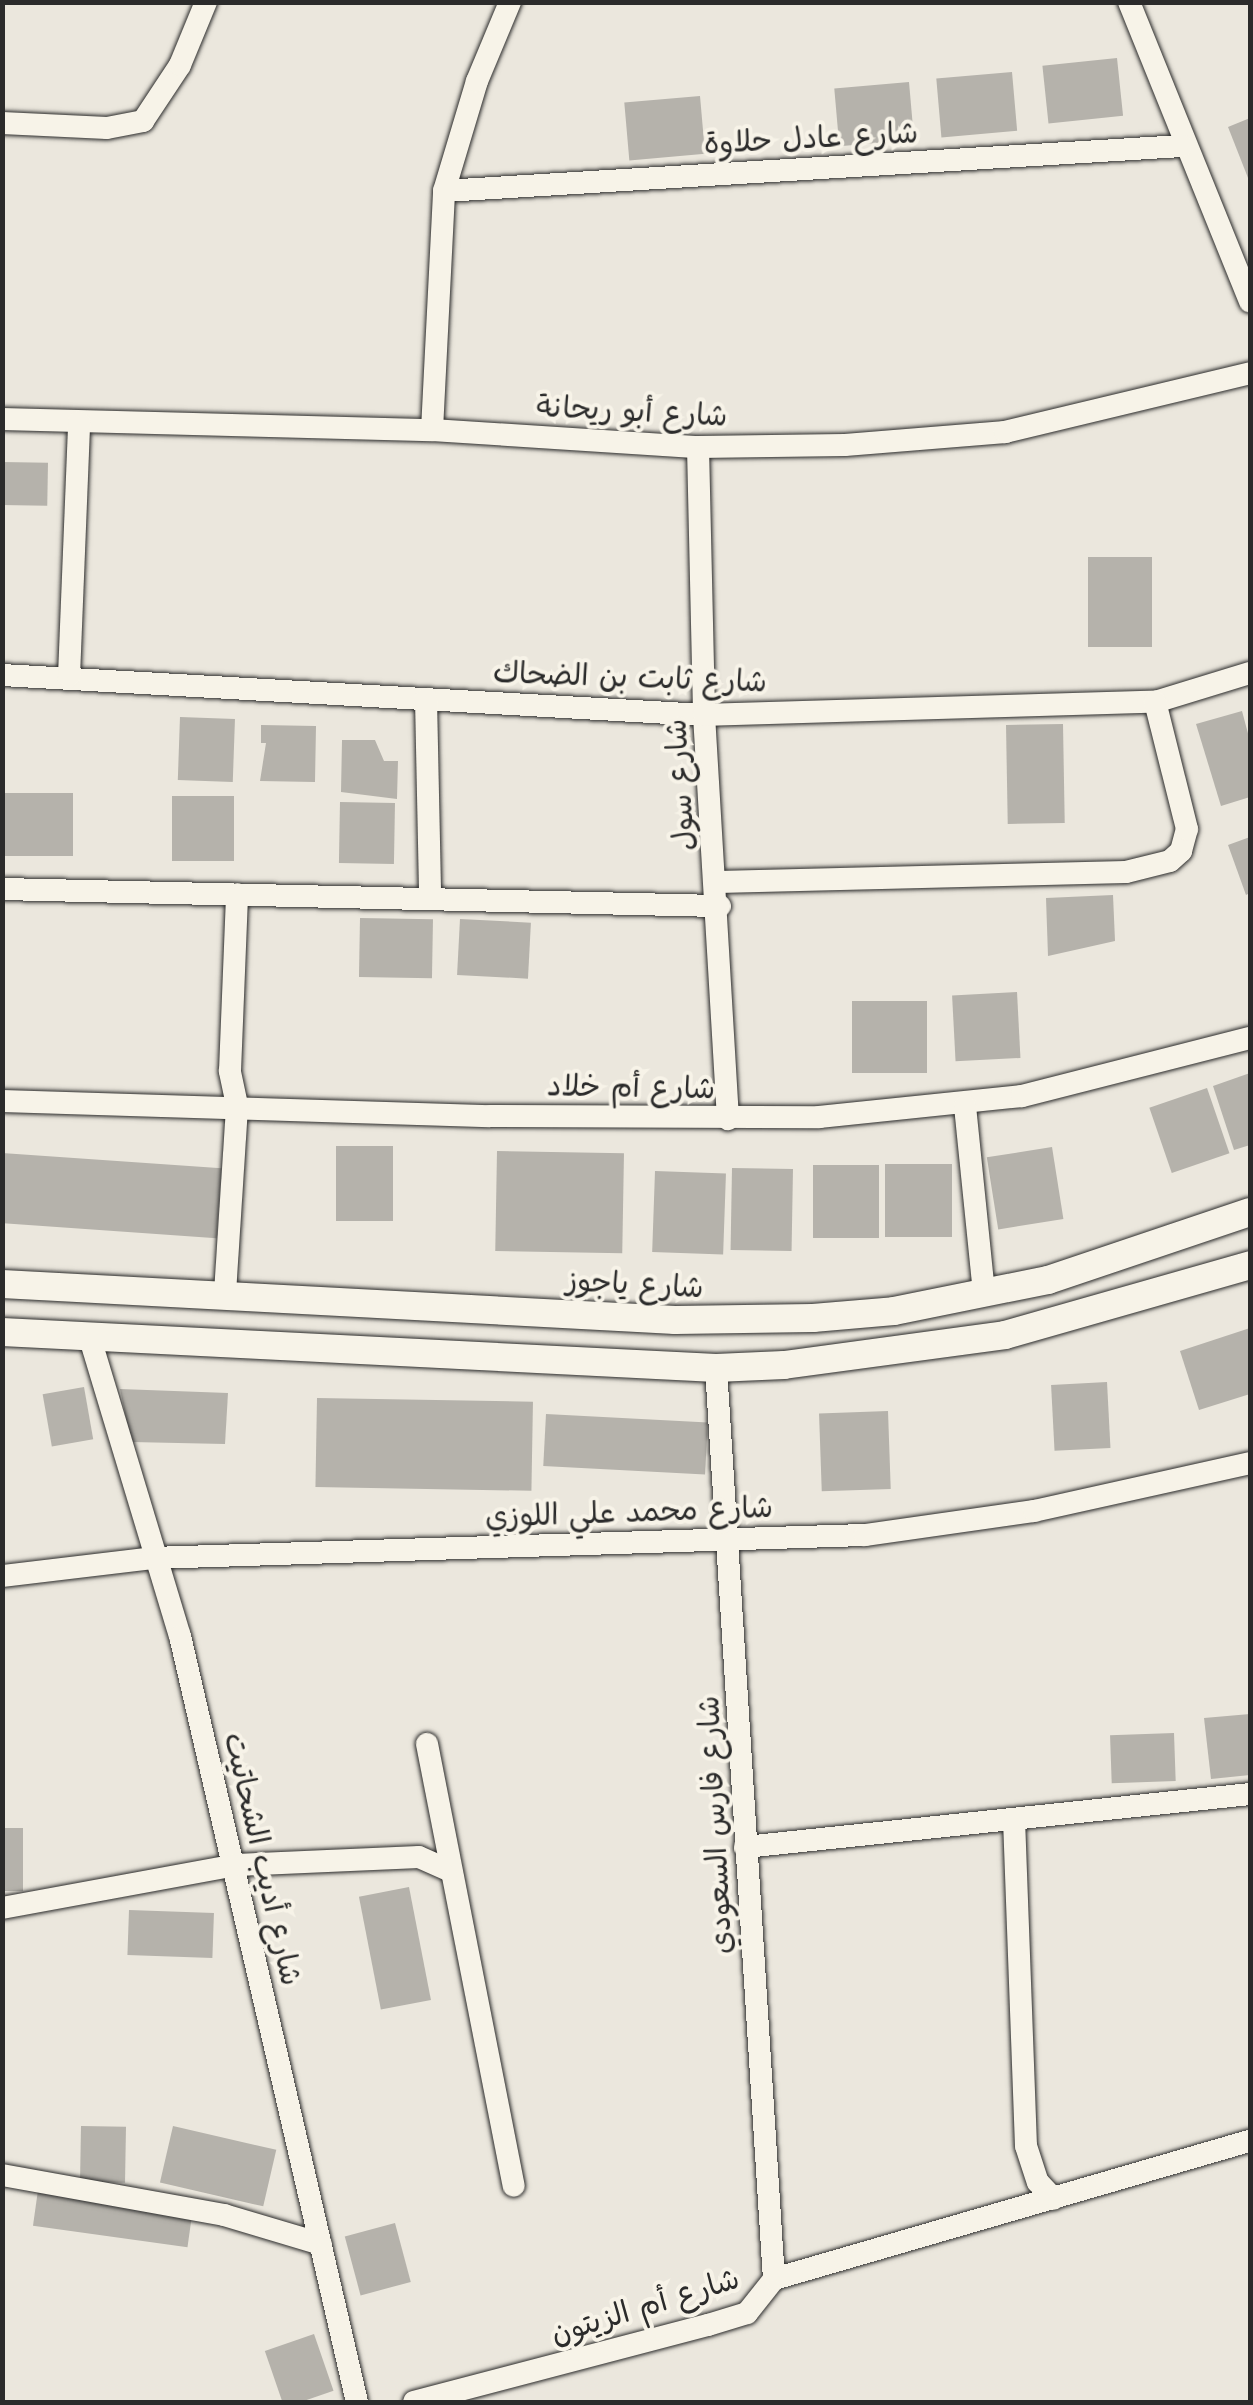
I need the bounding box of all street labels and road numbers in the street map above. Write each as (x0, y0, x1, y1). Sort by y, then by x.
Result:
street label: شارع عادل حلاوة (703, 114, 919, 162)
street label: شارع أبو ريحانة (536, 388, 728, 434)
street label: شارع ثابت بن الضحاك (492, 654, 768, 700)
street label: شارع سول (657, 718, 703, 852)
street label: شارع أم خلاد (547, 1068, 715, 1106)
street label: شارع ياجوز (565, 1262, 705, 1306)
street label: شارع محمد علي اللوزي (485, 1489, 773, 1535)
street label: شارع فارس السعودي (690, 1695, 740, 1955)
street label: شارع أديب الشحاتيت (216, 1729, 310, 1989)
street label: شارع أم الزيتون (546, 2260, 744, 2352)

